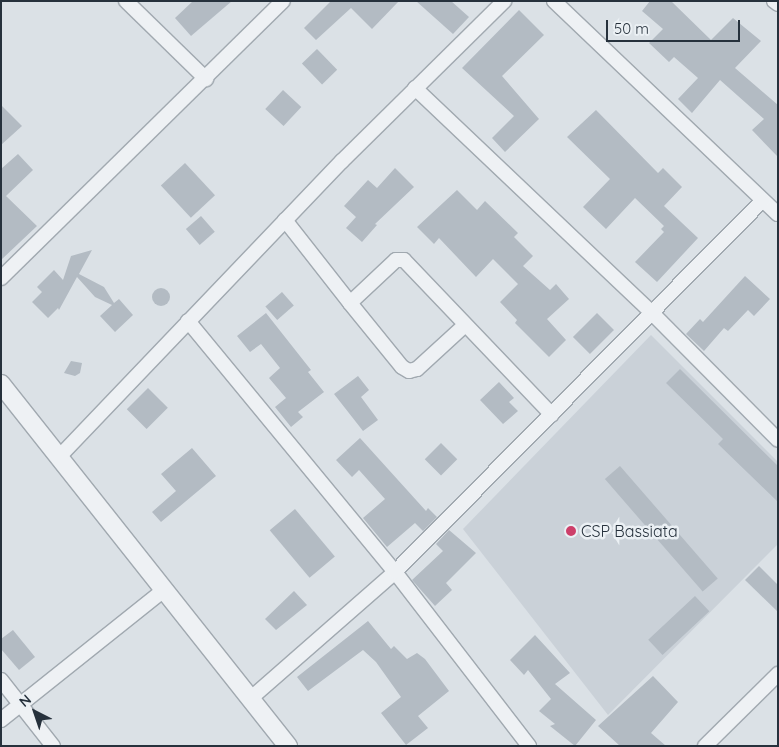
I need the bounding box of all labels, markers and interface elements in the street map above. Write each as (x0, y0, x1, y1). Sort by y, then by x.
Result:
scale bar (609, 10, 743, 42)
text: 50 m (614, 19, 649, 38)
place label: CSP Bassiata (581, 521, 678, 541)
marker: CSP Bassiata (565, 525, 577, 537)
north arrow (10, 687, 60, 737)
text: N (15, 691, 35, 711)

